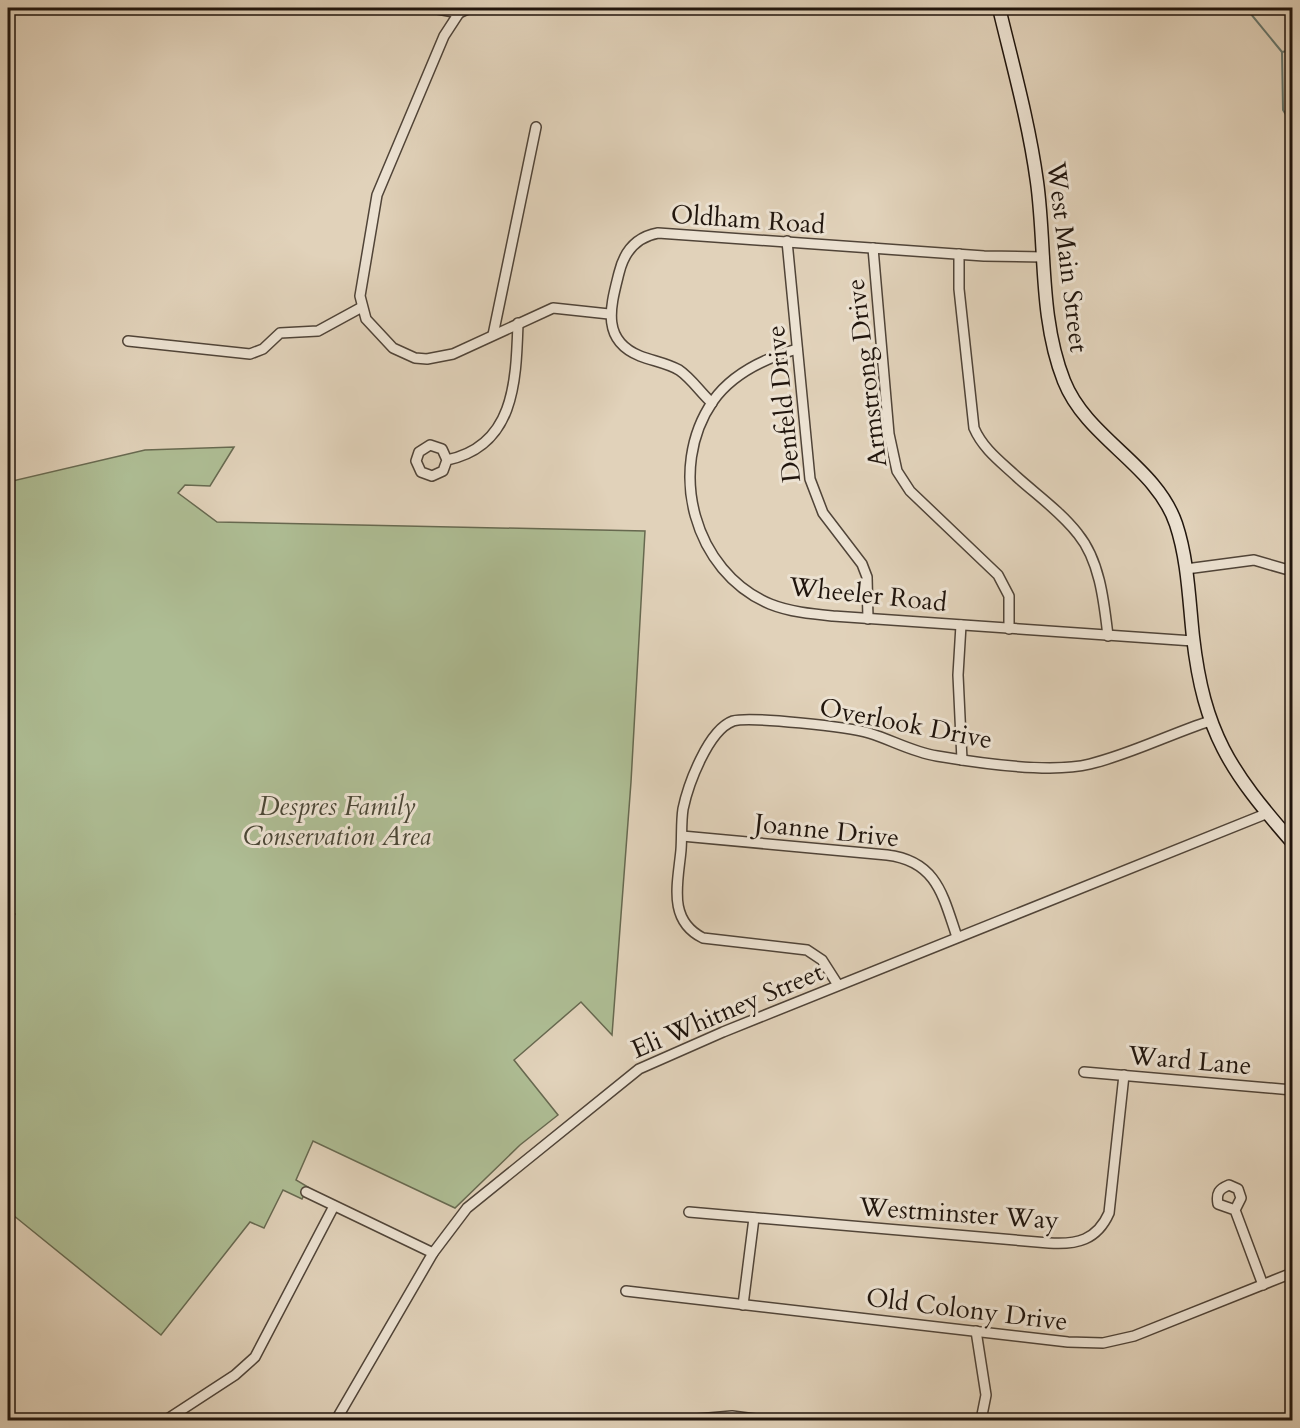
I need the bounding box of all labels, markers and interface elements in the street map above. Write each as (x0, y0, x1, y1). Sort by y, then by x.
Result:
street label: West Main Street (1038, 159, 1097, 354)
street label: Oldham Road (670, 197, 826, 242)
street label: Armstrong Drive (838, 277, 895, 469)
street label: Denfeld Drive (758, 324, 809, 484)
street label: Wheeler Road (786, 569, 949, 620)
street label: Overlook Drive (816, 690, 995, 757)
park label: Despres Family Conservation Area (243, 789, 432, 854)
street label: Joanne Drive (749, 805, 901, 855)
street label: Eli Whitney Street (626, 954, 829, 1067)
street label: Ward Lane (1126, 1038, 1253, 1083)
street label: Westminster Way (857, 1189, 1060, 1238)
street label: Old Colony Drive (864, 1280, 1070, 1339)

